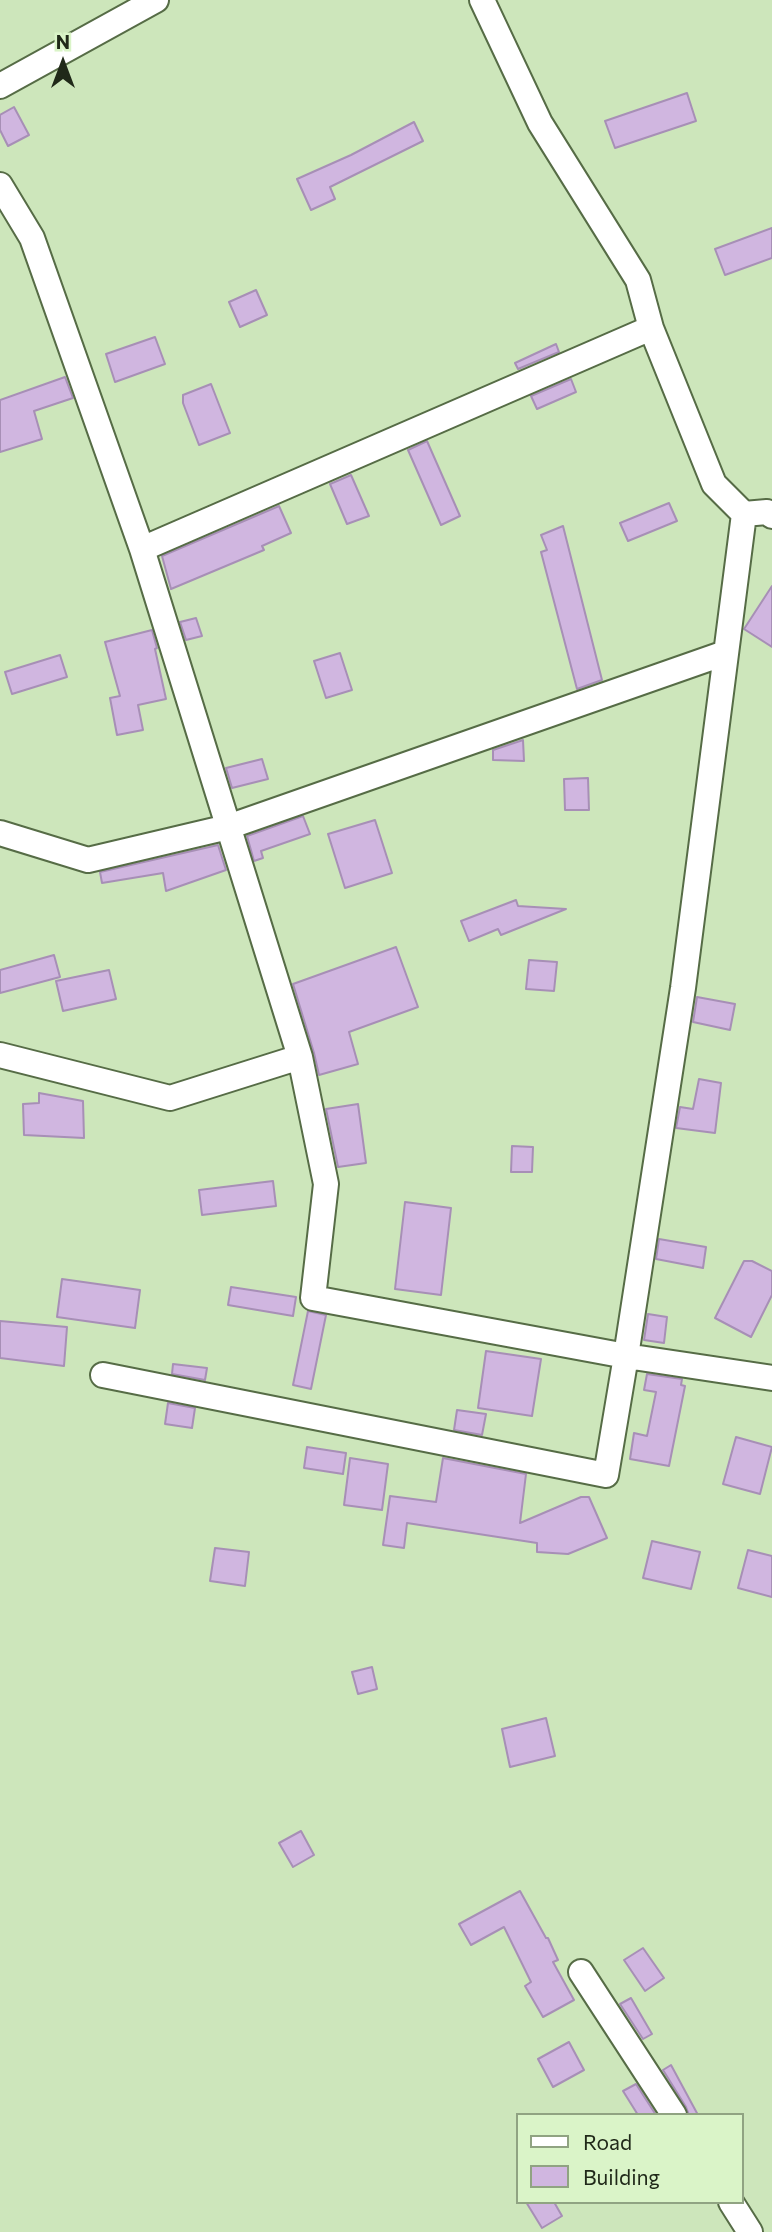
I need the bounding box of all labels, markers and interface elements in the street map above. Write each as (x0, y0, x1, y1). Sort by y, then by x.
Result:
north arrow (28, 28, 98, 98)
text: N (56, 30, 70, 53)
legend (516, 2113, 744, 2204)
text: Road (583, 2129, 632, 2154)
text: Building (583, 2164, 660, 2189)

